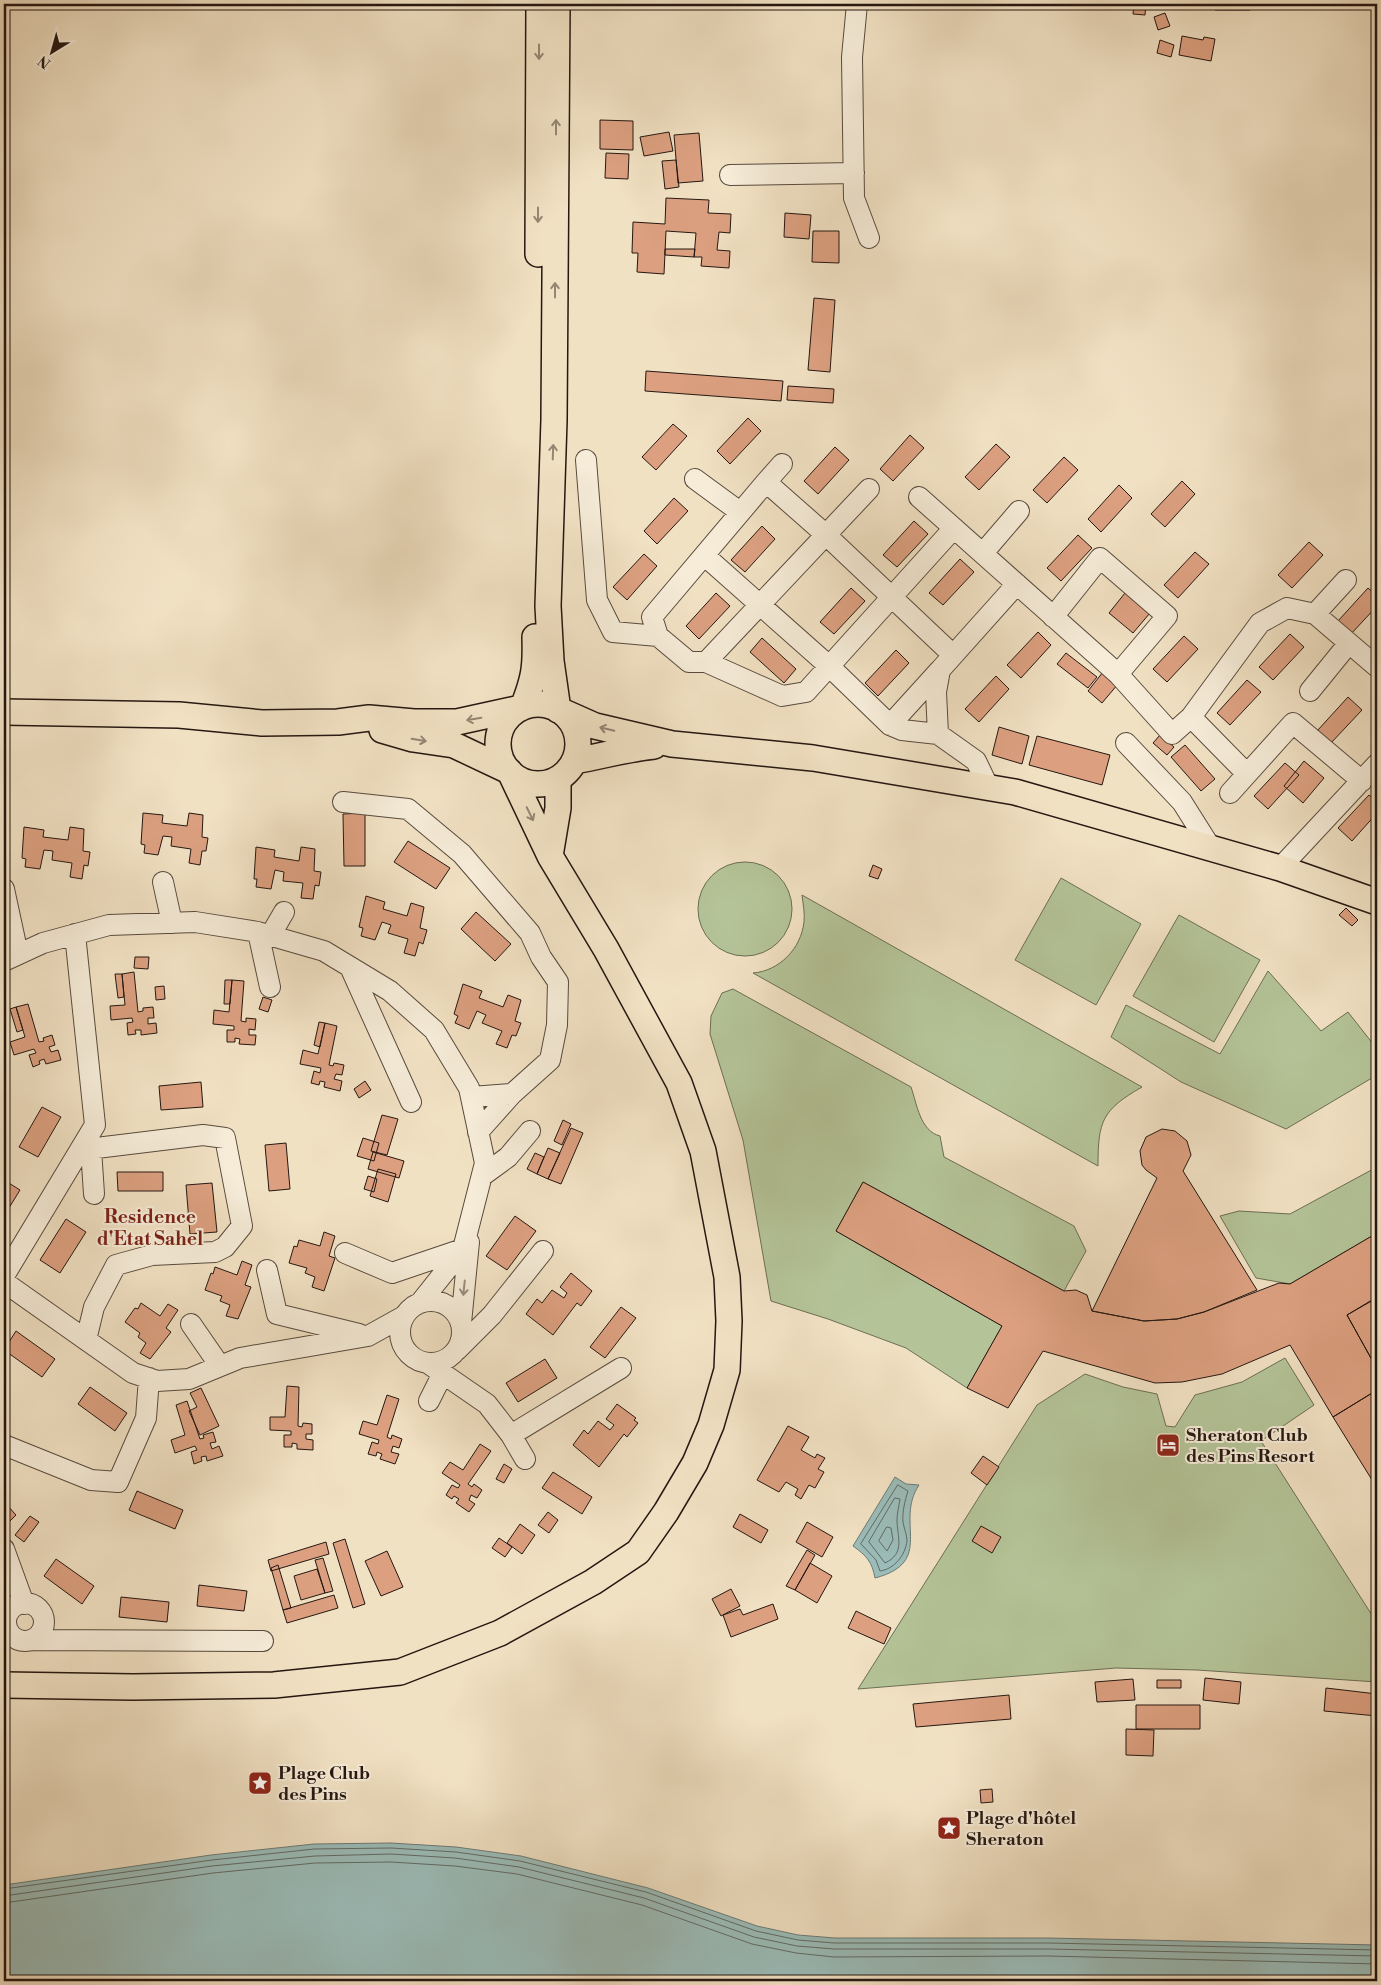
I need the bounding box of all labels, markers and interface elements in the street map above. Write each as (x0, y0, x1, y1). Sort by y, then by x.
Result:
north arrow (28, 28, 78, 78)
one-way arrow (534, 44, 544, 60)
text: N (35, 51, 55, 72)
one-way arrow (551, 119, 561, 136)
one-way arrow (533, 206, 543, 223)
one-way arrow (550, 282, 560, 298)
one-way arrow (548, 444, 558, 460)
one-way arrow (466, 714, 482, 724)
one-way arrow (600, 724, 616, 733)
one-way arrow (411, 735, 427, 745)
one-way arrow (526, 806, 535, 821)
district label: Residence d'Etat Sahel (97, 1205, 203, 1251)
one-way arrow (459, 1280, 469, 1296)
place label: Sheraton Club des Pins Resort (1186, 1424, 1315, 1468)
hotel icon: Sheraton Club des Pins Resort (1155, 1432, 1181, 1458)
place label: Plage Club des Pins (278, 1762, 370, 1806)
place icon: Plage Club des Pins (247, 1770, 273, 1796)
place label: Plage d'hôtel Sheraton (966, 1807, 1076, 1851)
place icon: Plage d'hôtel Sheraton (936, 1815, 962, 1841)

